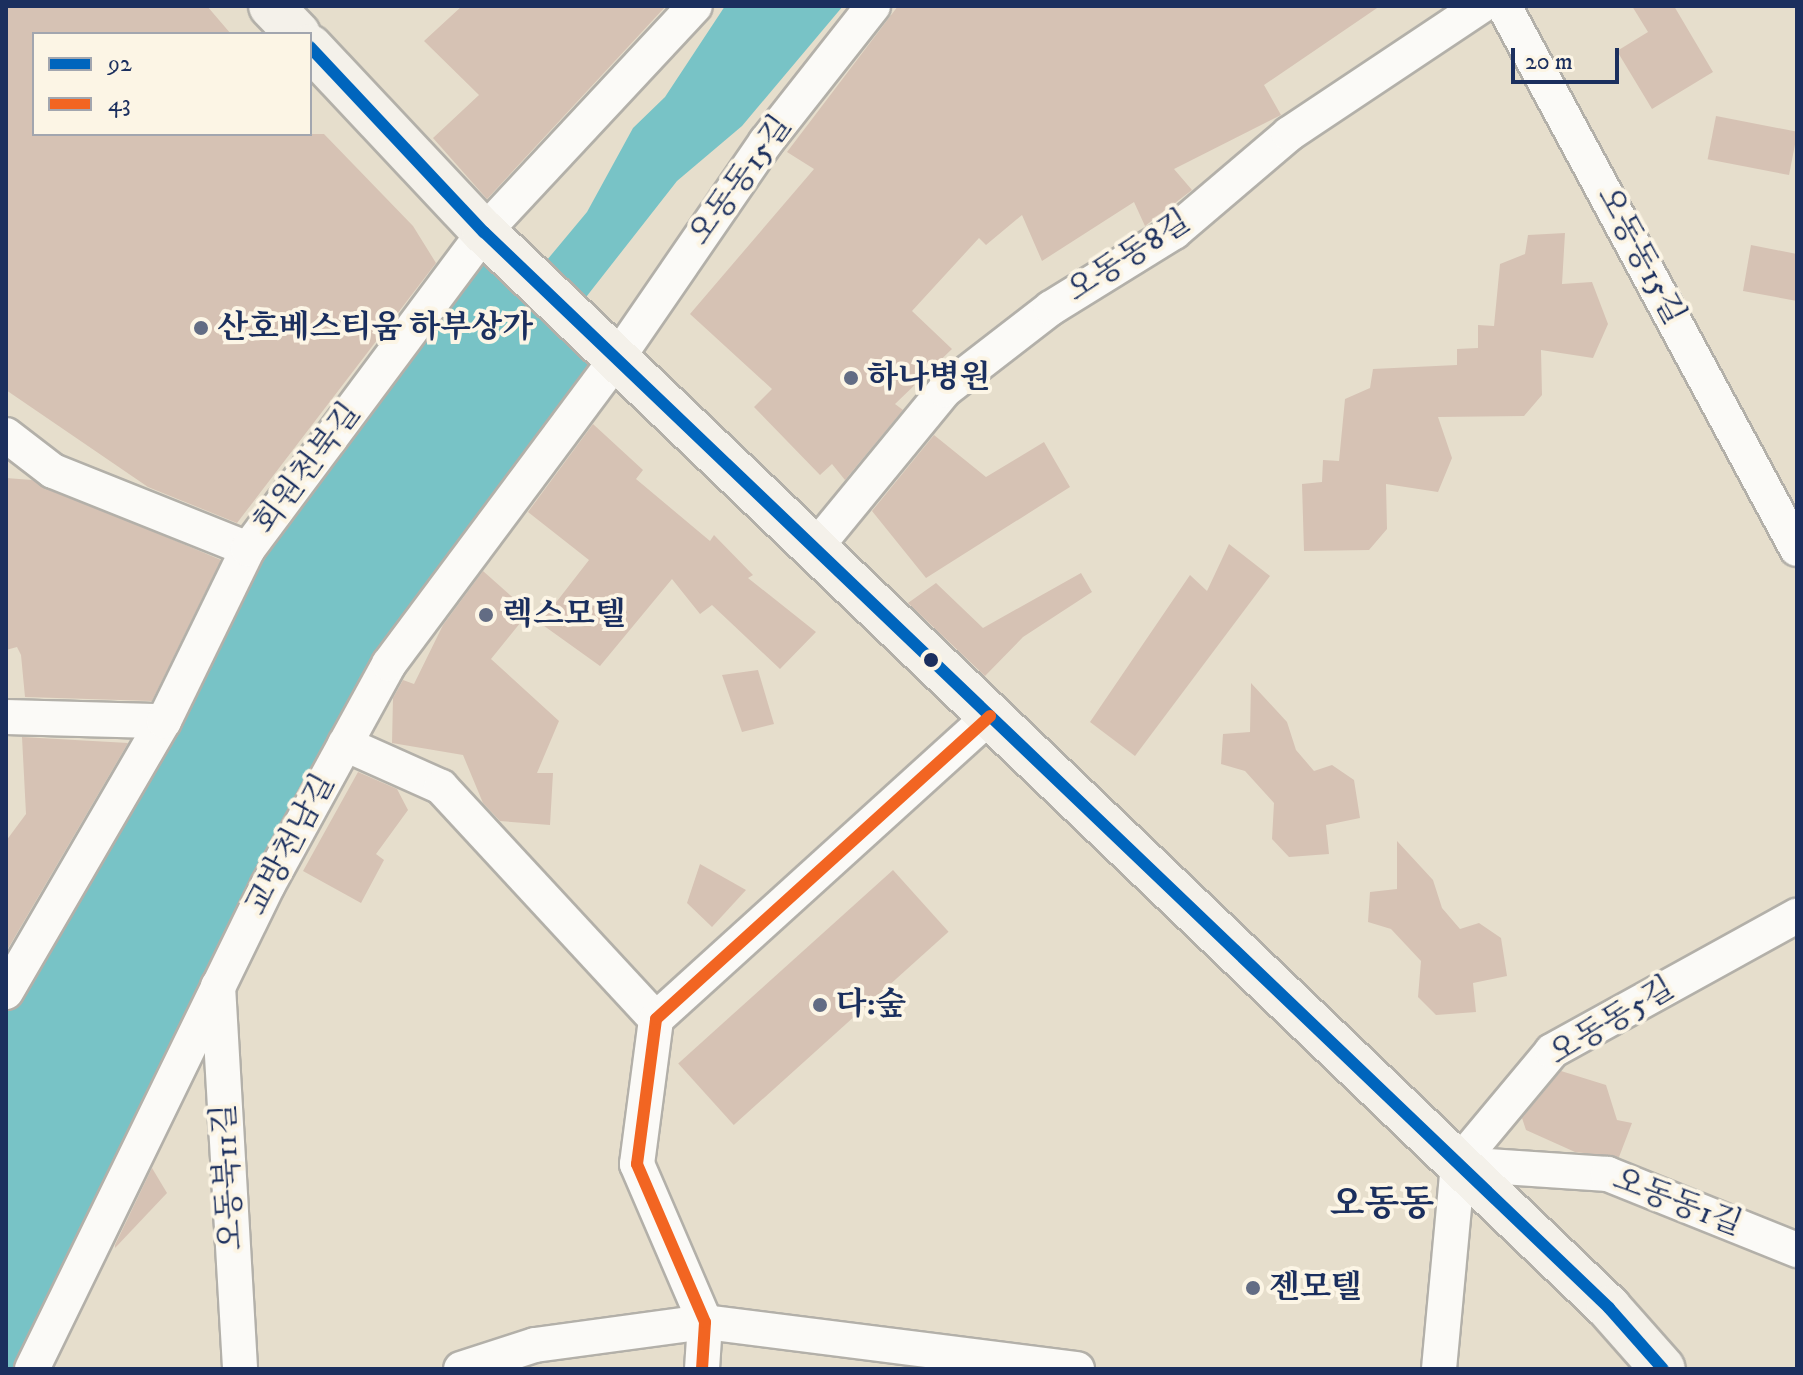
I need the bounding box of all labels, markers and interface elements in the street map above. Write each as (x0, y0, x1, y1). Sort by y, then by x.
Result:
legend (32, 32, 312, 136)
scale bar (1515, 32, 1623, 82)
text: 20 m (1525, 47, 1573, 77)
text: 92 (108, 49, 132, 79)
text: 43 (108, 89, 131, 119)
street label: 오동동15길 (681, 109, 801, 253)
street label: 오동동15길 (1588, 180, 1692, 332)
street label: 오동동8길 (1060, 203, 1198, 311)
place label: 산호베스티움 하부상가 (217, 309, 533, 347)
marker: 산호베스티움 하부상가 (192, 319, 210, 337)
place label: 하나병원 (867, 359, 991, 397)
marker: 하나병원 (842, 369, 860, 387)
street label: 회원천북길 (246, 396, 370, 542)
place label: 렉스모텔 (502, 596, 626, 634)
marker: 렉스모텔 (477, 606, 495, 624)
unlabelled marker (923, 652, 939, 668)
street label: 교방천남길 (238, 768, 344, 922)
street label: 오동동5길 (1542, 970, 1682, 1074)
place label: 다:숲 (836, 986, 906, 1024)
marker: 다:숲 (811, 996, 829, 1014)
street label: 오동북11길 (206, 1103, 252, 1251)
street label: 오동동1길 (1607, 1161, 1747, 1245)
district label: 오동동 (1330, 1183, 1434, 1227)
place label: 젠모텔 (1269, 1269, 1362, 1307)
marker: 젠모텔 (1244, 1279, 1262, 1297)

